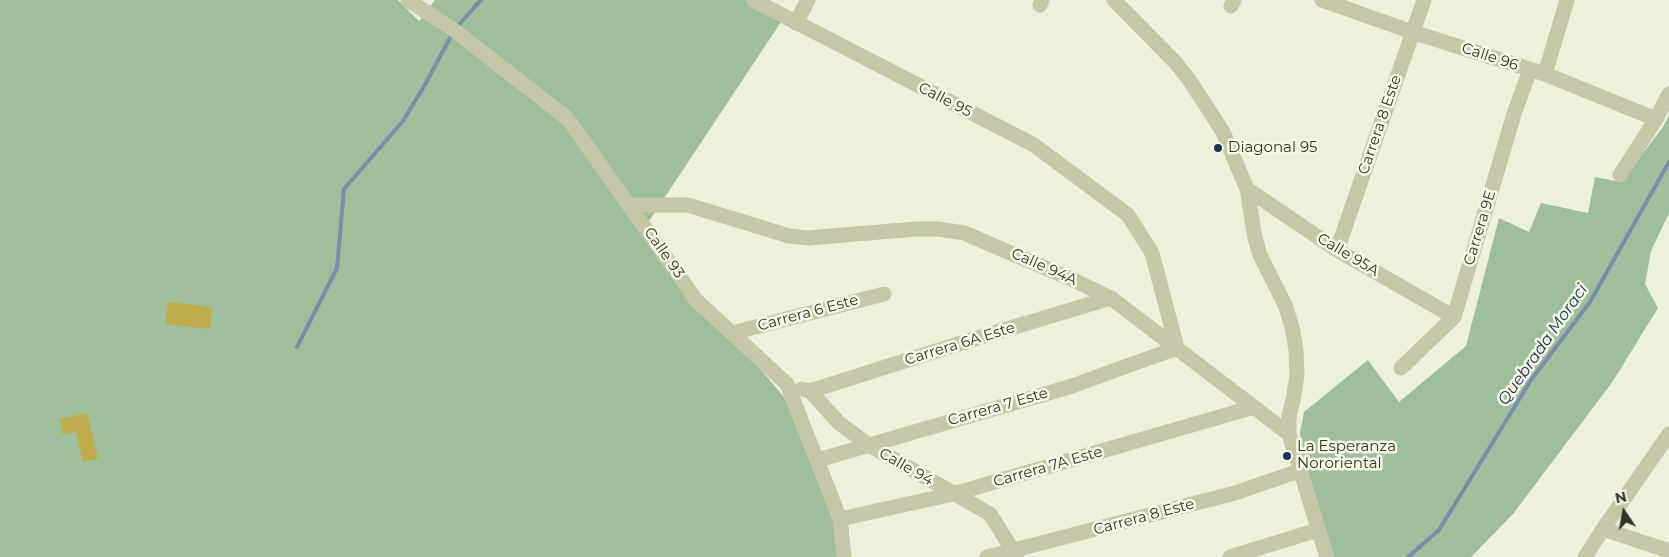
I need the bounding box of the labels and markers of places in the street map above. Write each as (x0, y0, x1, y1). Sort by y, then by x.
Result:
place label: Diagonal 95 (1228, 139, 1318, 157)
marker: Diagonal 95 (1212, 142, 1224, 154)
place label: La Esperanza Nororiental (1297, 438, 1396, 473)
marker: La Esperanza Nororiental (1281, 450, 1293, 462)

